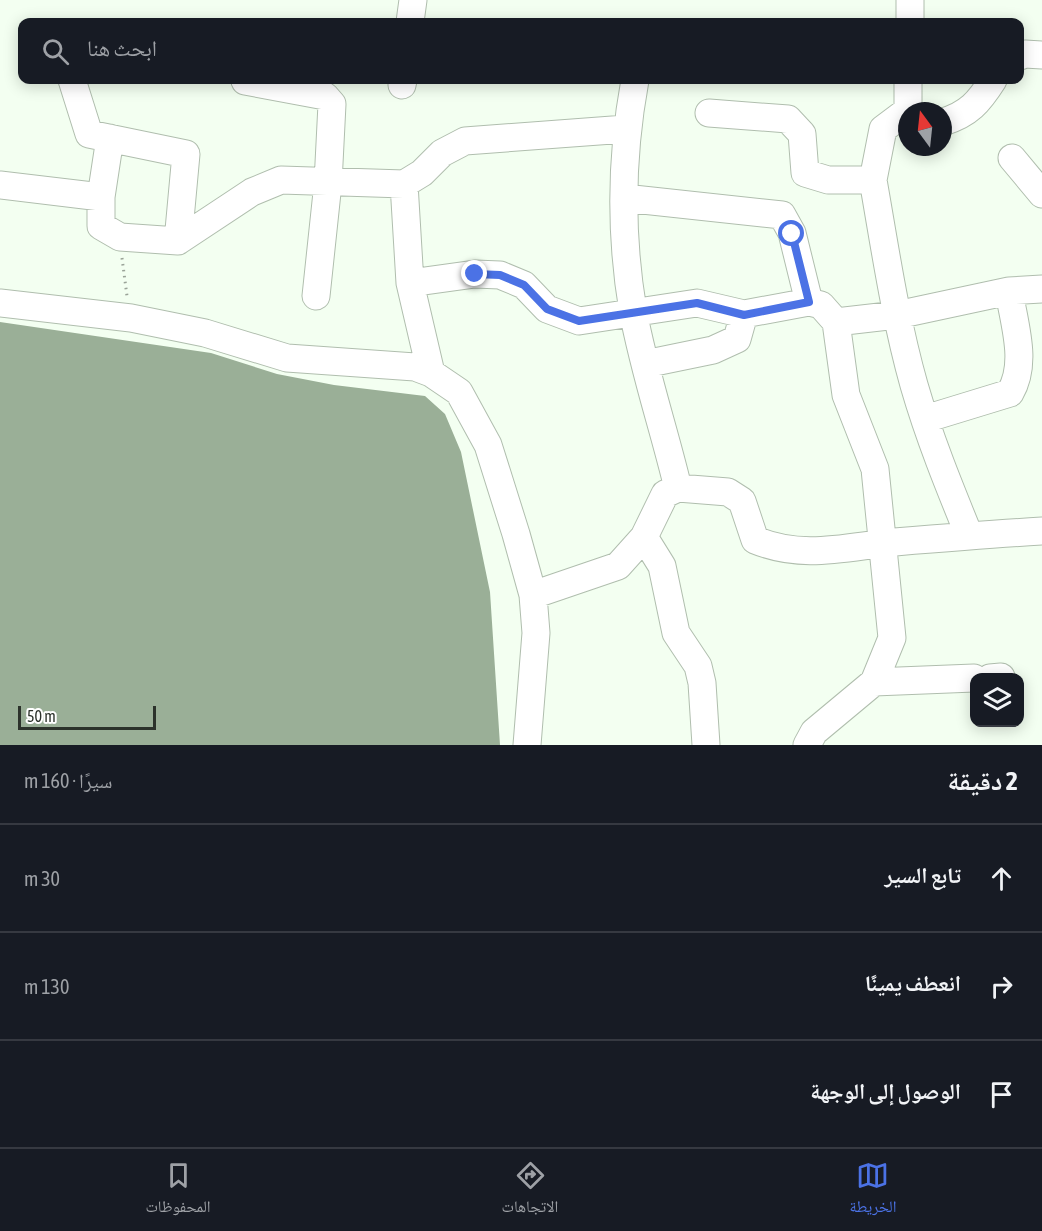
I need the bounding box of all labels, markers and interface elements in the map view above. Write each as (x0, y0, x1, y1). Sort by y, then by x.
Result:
search box (18, 18, 1024, 84)
icon: search (39, 35, 72, 68)
text: ابحث هنا (87, 35, 157, 61)
north arrow (898, 102, 952, 156)
route start (778, 220, 804, 246)
route end (461, 260, 487, 286)
map controls (970, 673, 1024, 727)
button: layers (970, 673, 1024, 727)
scale bar (18, 703, 156, 730)
text: 50 m (27, 707, 56, 725)
text: 2 دقيقة (948, 766, 1018, 796)
text: سيرًا · 160 m (24, 769, 112, 792)
text: تابع السير (885, 862, 961, 888)
icon: ahead (985, 862, 1018, 895)
text: 30 m (24, 867, 60, 890)
text: انعطف يمينًا (865, 970, 961, 996)
icon: right (985, 970, 1018, 1003)
text: 130 m (24, 975, 69, 998)
text: الوصول إلى الوجهة (810, 1078, 961, 1104)
icon: arrive (985, 1078, 1018, 1111)
tab: المحفوظات (146, 1159, 211, 1222)
tab: الاتجاهات (502, 1159, 558, 1222)
tab: الخريطة (849, 1159, 897, 1222)

